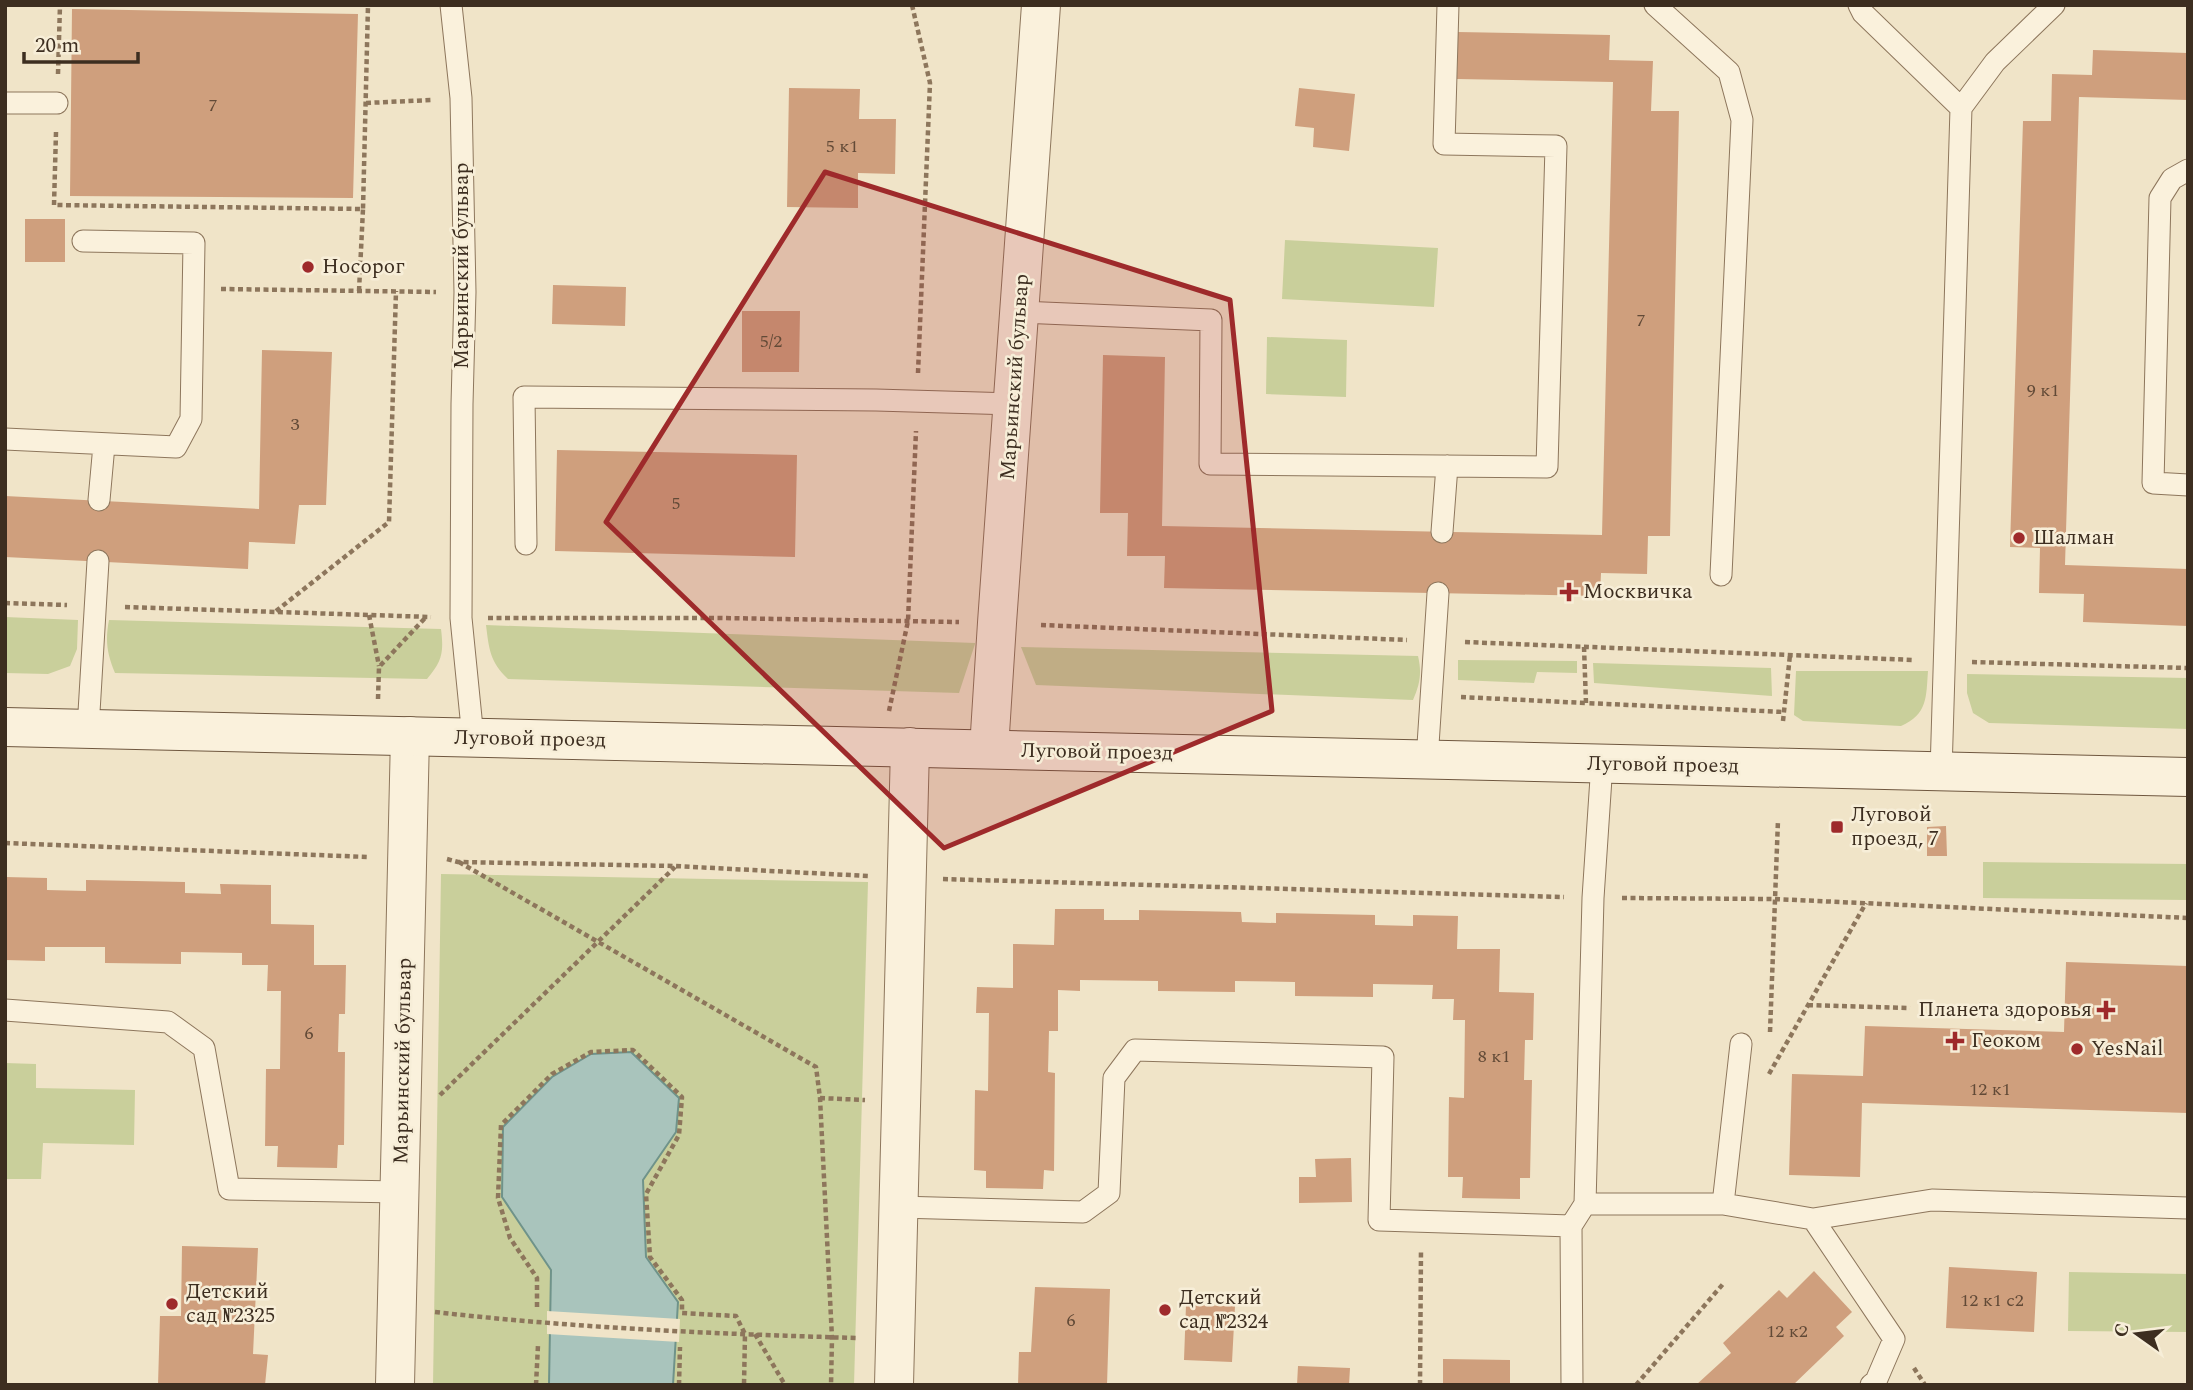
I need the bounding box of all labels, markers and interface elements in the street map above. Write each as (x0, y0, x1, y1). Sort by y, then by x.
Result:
scale bar (24, 21, 138, 65)
text: 20 m (35, 30, 79, 62)
house number: 7 (209, 92, 218, 119)
house number: 5 к1 (826, 133, 858, 160)
street label: Марьинский бульвар (446, 163, 478, 369)
place label: Носорог (322, 251, 405, 283)
marker: Носорог (300, 259, 316, 275)
street label: Марьинский бульвар (992, 273, 1038, 481)
house number: 7 (1637, 307, 1646, 334)
house number: 5/2 (760, 328, 782, 355)
house number: 9 к1 (2027, 377, 2059, 404)
house number: 3 (291, 411, 300, 438)
house number: 5 (672, 490, 681, 517)
place label: Шалман (2033, 522, 2114, 554)
marker: Шалман (2011, 530, 2027, 546)
place label: Москвичка (1583, 576, 1693, 608)
marker: Москвичка (1561, 584, 1577, 600)
street label: Луговой проезд (454, 722, 606, 756)
street label: Луговой проезд (1021, 735, 1173, 769)
street label: Луговой проезд (1587, 748, 1739, 782)
place label: Луговой проезд, 7 (1851, 799, 1939, 855)
marker: Луговой проезд, 7 (1829, 819, 1845, 835)
street label: Марьинский бульвар (385, 957, 421, 1165)
place label: Планета здоровья (1918, 994, 2092, 1026)
marker: Планета здоровья (2098, 1002, 2114, 1018)
house number: 6 (305, 1020, 314, 1047)
place label: Геоком (1971, 1025, 2041, 1057)
marker: Геоком (1945, 1031, 1965, 1051)
place label: YesNail (2091, 1033, 2163, 1065)
marker: YesNail (2069, 1041, 2085, 1057)
house number: 8 к1 (1478, 1043, 1510, 1070)
house number: 12 к1 (1969, 1076, 2011, 1103)
place label: Детский сад №2325 (186, 1276, 275, 1332)
place label: Детский сад №2324 (1179, 1282, 1269, 1338)
house number: 12 к1 с2 (1960, 1287, 2024, 1314)
marker: Детский сад №2325 (164, 1296, 180, 1312)
north arrow (2102, 1299, 2172, 1369)
marker: Детский сад №2324 (1157, 1302, 1173, 1318)
house number: 6 (1067, 1307, 1076, 1334)
house number: 12 к2 (1766, 1318, 1808, 1345)
text: С (2106, 1320, 2138, 1340)

